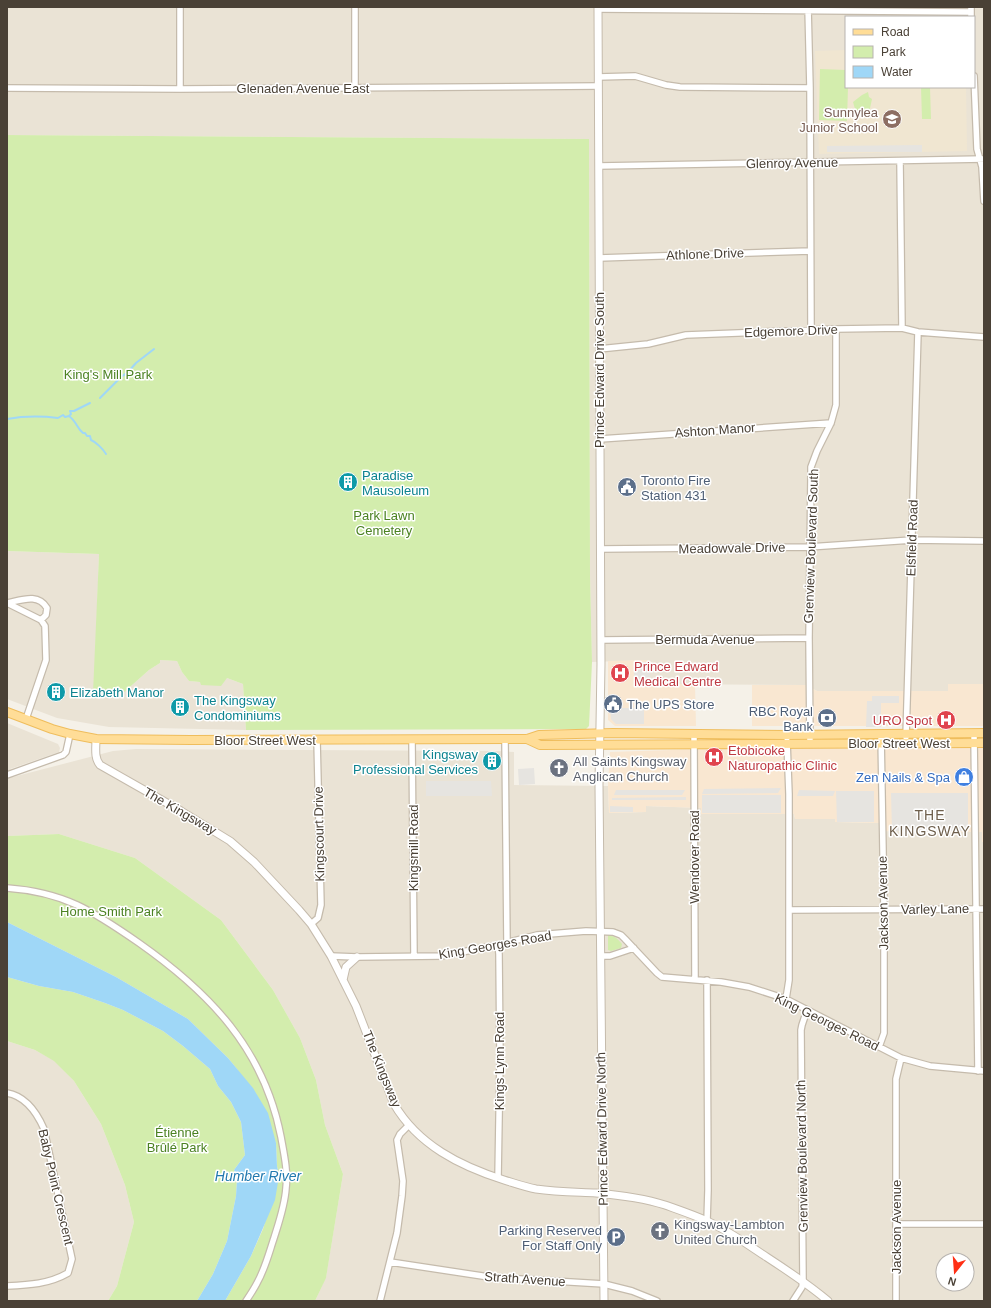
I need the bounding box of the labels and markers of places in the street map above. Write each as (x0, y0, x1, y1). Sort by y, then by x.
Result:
place label: Sunnylea Junior School (799, 105, 879, 135)
school or university icon: Sunnylea Junior School (881, 108, 903, 130)
place label: Paradise Mausoleum (362, 468, 429, 498)
building icon: Paradise Mausoleum (337, 471, 359, 493)
place label: Toronto Fire Station 431 (641, 473, 710, 503)
public building icon: Toronto Fire Station 431 (616, 476, 638, 498)
place label: Prince Edward Medical Centre (634, 659, 721, 689)
hospital icon: Prince Edward Medical Centre (609, 662, 631, 684)
building icon: Elizabeth Manor (45, 681, 67, 703)
place label: Elizabeth Manor (70, 685, 165, 700)
place label: The Kingsway Condominiums (194, 693, 281, 723)
public building icon: The UPS Store (602, 693, 624, 715)
building icon: The Kingsway Condominiums (169, 696, 191, 718)
place label: The UPS Store (627, 697, 714, 712)
place label: RBC Royal Bank (749, 704, 813, 734)
bank icon: RBC Royal Bank (816, 707, 838, 729)
hospital icon: URO Spot (935, 709, 957, 731)
place label: URO Spot (873, 713, 932, 728)
place label: Etobicoke Naturopathic Clinic (728, 743, 838, 773)
hospital icon: Etobicoke Naturopathic Clinic (703, 746, 725, 768)
place label: Kingsway Professional Services (353, 747, 478, 777)
building icon: Kingsway Professional Services (481, 750, 503, 772)
place label: All Saints Kingsway Anglican Church (573, 754, 687, 784)
church icon: All Saints Kingsway Anglican Church (548, 757, 570, 779)
shop icon: Zen Nails & Spa (953, 766, 975, 788)
place label: Zen Nails & Spa (856, 770, 951, 785)
place label: Kingsway-Lambton United Church (674, 1217, 785, 1247)
church icon: Kingsway-Lambton United Church (649, 1220, 671, 1242)
place label: Parking Reserved For Staff Only (499, 1223, 602, 1253)
parking icon: Parking Reserved For Staff Only (605, 1226, 627, 1248)

